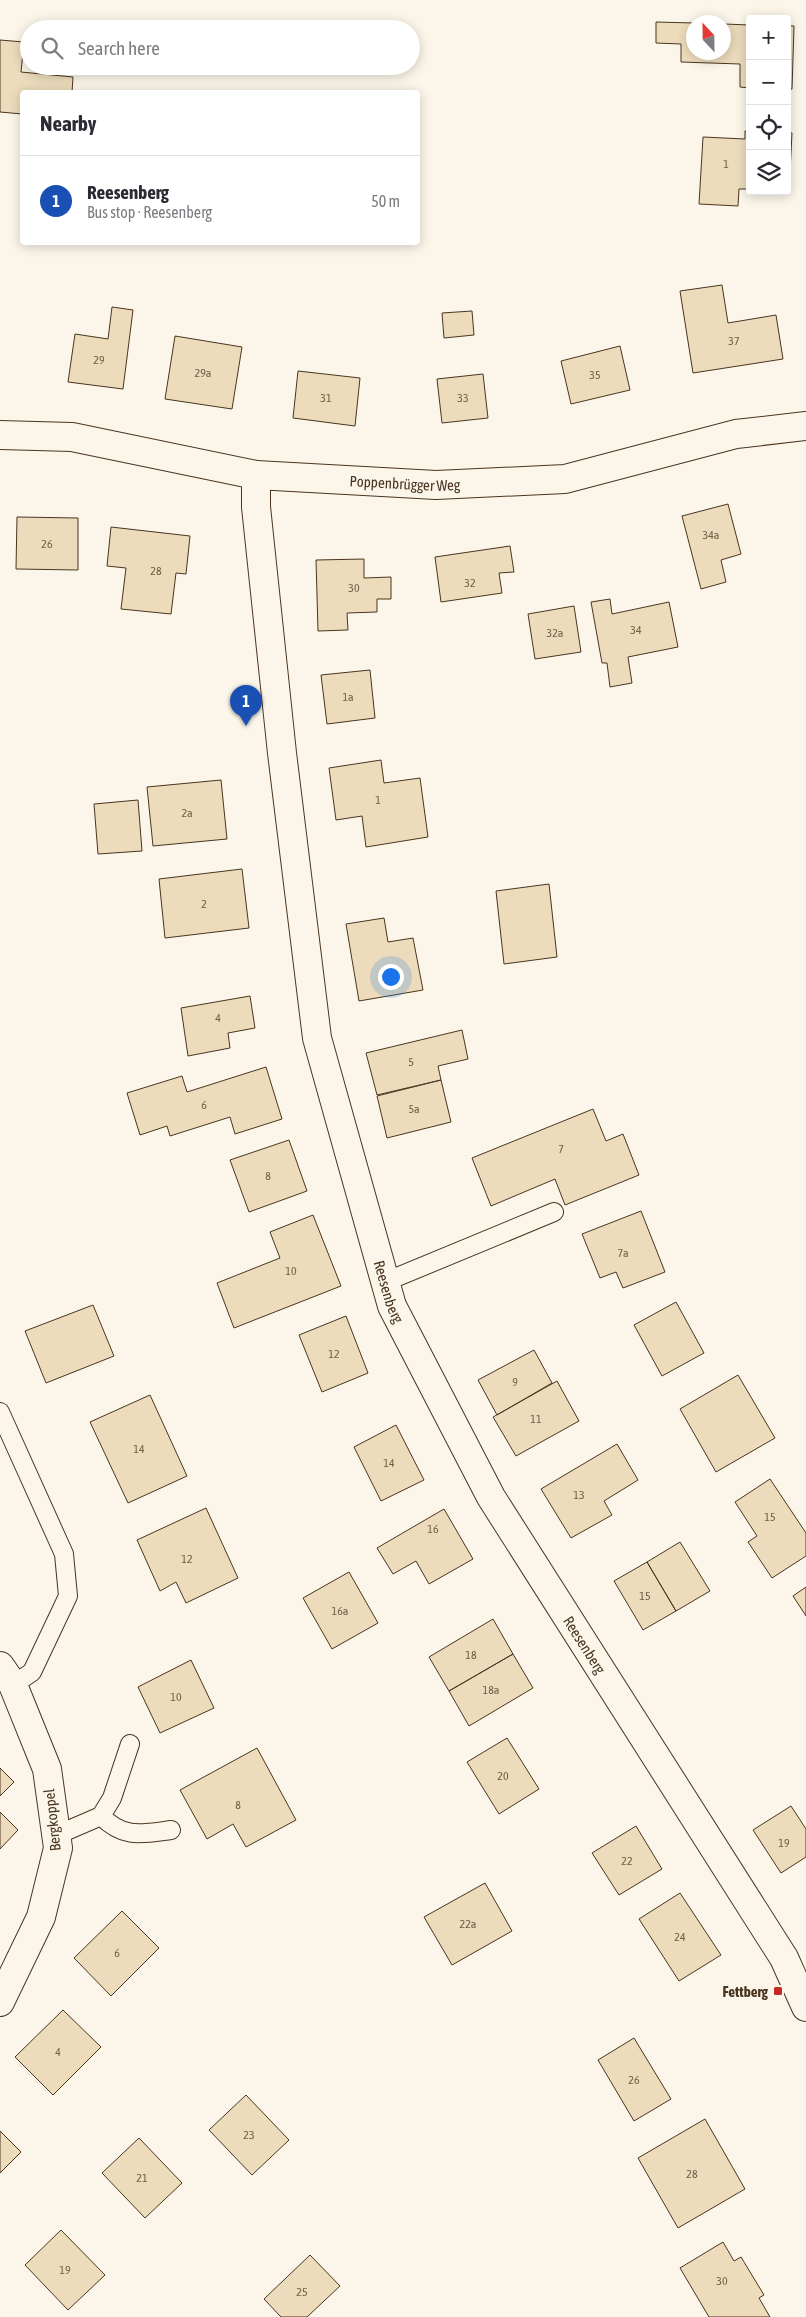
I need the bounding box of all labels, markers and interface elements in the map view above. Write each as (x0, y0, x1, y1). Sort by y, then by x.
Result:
north arrow (686, 15, 731, 60)
map controls (746, 15, 791, 195)
button: + (746, 15, 791, 60)
search box (20, 20, 420, 75)
icon: search (38, 34, 66, 62)
text: Search here (78, 37, 160, 59)
button: − (746, 60, 791, 105)
button: locate (746, 105, 791, 150)
text: Nearby (40, 111, 96, 135)
button: layers (746, 150, 791, 195)
house number: 1 (723, 157, 729, 171)
text: Reesenberg (87, 181, 169, 203)
text: 1 (52, 192, 60, 210)
text: 50 m (371, 192, 400, 210)
text: Bus stop · Reesenberg (87, 203, 212, 221)
house number: 37 (728, 334, 740, 348)
house number: 29 (93, 353, 105, 367)
house number: 29a (195, 366, 211, 380)
house number: 35 (589, 368, 601, 382)
house number: 31 (320, 391, 332, 405)
house number: 33 (457, 391, 469, 405)
street label: Poppenbrügger Weg (349, 472, 461, 494)
house number: 34a (703, 528, 719, 542)
house number: 26 (41, 537, 53, 551)
house number: 28 (150, 564, 162, 578)
house number: 32 (464, 576, 476, 590)
house number: 30 (348, 581, 360, 595)
house number: 34 (630, 623, 642, 637)
house number: 32a (547, 626, 563, 640)
pin: 1 (230, 685, 262, 726)
house number: 1a (342, 690, 354, 704)
house number: 1 (375, 793, 381, 807)
house number: 2a (181, 806, 193, 820)
house number: 2 (201, 897, 207, 911)
your location (378, 964, 404, 990)
house number: 4 (215, 1011, 221, 1025)
house number: 5 (408, 1055, 414, 1069)
house number: 6 (201, 1098, 207, 1112)
house number: 5a (408, 1102, 420, 1116)
house number: 7 (558, 1142, 564, 1156)
house number: 8 (265, 1169, 271, 1183)
house number: 7a (617, 1246, 629, 1260)
street label: Reesenberg (371, 1258, 408, 1326)
house number: 10 (285, 1264, 297, 1278)
house number: 12 (328, 1347, 340, 1361)
house number: 9 (512, 1375, 518, 1389)
house number: 11 (530, 1412, 542, 1426)
house number: 14 (133, 1442, 145, 1456)
house number: 14 (383, 1456, 395, 1470)
house number: 13 (573, 1488, 585, 1502)
house number: 15 (764, 1510, 776, 1524)
house number: 16 (427, 1522, 439, 1536)
house number: 12 (181, 1552, 193, 1566)
house number: 15 (639, 1589, 651, 1603)
house number: 16a (332, 1604, 348, 1618)
street label: Reesenberg (560, 1613, 610, 1677)
house number: 18 (465, 1648, 477, 1662)
house number: 18a (483, 1683, 499, 1697)
house number: 10 (170, 1690, 182, 1704)
house number: 20 (497, 1769, 509, 1783)
street label: Bergkoppel (40, 1788, 64, 1852)
house number: 8 (235, 1798, 241, 1812)
house number: 19 (778, 1836, 790, 1850)
house number: 22 (621, 1854, 633, 1868)
house number: 22a (460, 1917, 476, 1931)
house number: 24 (674, 1930, 686, 1944)
house number: 6 (114, 1946, 120, 1960)
place label: Fettberg (722, 1983, 769, 2000)
marker: Fettberg (772, 1985, 784, 1997)
house number: 4 (55, 2045, 61, 2059)
house number: 26 (628, 2073, 640, 2087)
house number: 23 (243, 2128, 255, 2142)
house number: 28 (686, 2167, 698, 2181)
house number: 21 (136, 2171, 148, 2185)
house number: 19 (59, 2263, 71, 2277)
house number: 30 (716, 2274, 728, 2288)
house number: 25 (296, 2285, 308, 2299)

